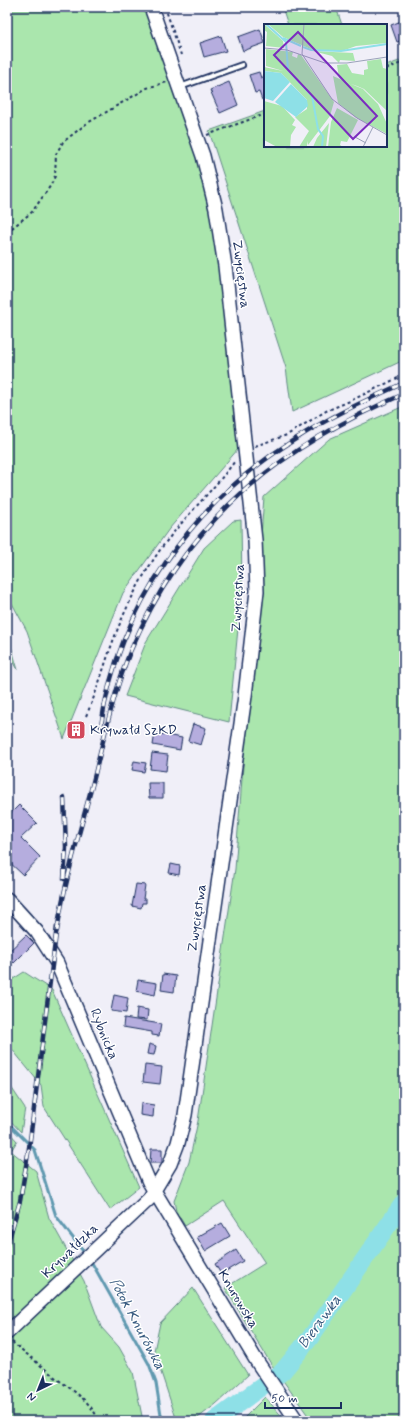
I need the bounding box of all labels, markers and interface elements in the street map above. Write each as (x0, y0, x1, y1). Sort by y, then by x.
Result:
inset map (264, 24, 387, 147)
street label: Zwycięstwa (228, 239, 254, 309)
street label: Zwycięstwa (227, 563, 249, 633)
building icon: Krywałd SzKD (65, 719, 87, 741)
place label: Krywałd SzKD (90, 721, 177, 739)
street label: Zwycięstwa (183, 883, 211, 953)
street label: Rybnicka (86, 1006, 122, 1062)
street label: Krywałdzka (38, 1220, 102, 1282)
street label: Knurowska (213, 1266, 263, 1332)
water label: Potok Knurówka (104, 1275, 170, 1374)
water label: Bierawka (294, 1291, 346, 1353)
north arrow (18, 1370, 58, 1410)
scale bar (265, 1384, 341, 1410)
text: N (24, 1389, 39, 1404)
text: 50 m (271, 1391, 298, 1407)

